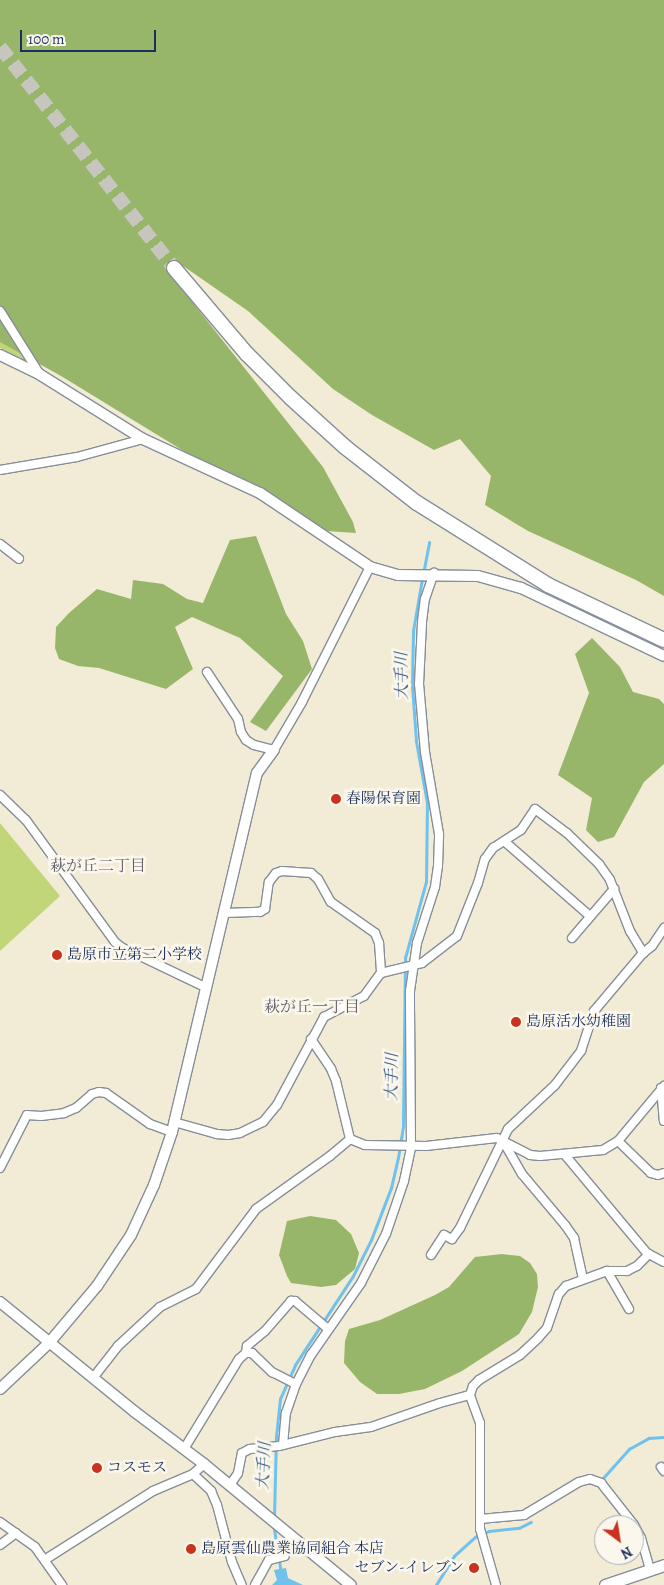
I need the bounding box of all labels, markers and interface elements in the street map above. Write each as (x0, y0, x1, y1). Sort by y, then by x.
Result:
scale bar (22, 20, 159, 52)
text: 100 m (28, 29, 65, 49)
water label: 大手川 (392, 652, 412, 700)
place label: 春陽保育園 (346, 790, 421, 808)
marker: 春陽保育園 (330, 793, 342, 805)
district label: 萩が丘二丁目 (50, 856, 146, 876)
place label: 島原市立第二小学校 (67, 946, 202, 964)
marker: 島原市立第二小学校 (51, 949, 63, 961)
district label: 萩が丘一丁目 (264, 997, 360, 1017)
place label: 島原活水幼稚園 (526, 1013, 631, 1031)
marker: 島原活水幼稚園 (510, 1016, 522, 1028)
water label: 大手川 (382, 1053, 402, 1101)
water label: 大手川 (253, 1442, 275, 1490)
place label: コスモス (107, 1459, 167, 1477)
marker: コスモス (91, 1462, 103, 1474)
north arrow (594, 1515, 644, 1565)
place label: 島原雲仙農業協同組合 本店 (201, 1540, 384, 1558)
text: N (617, 1542, 636, 1563)
marker: 島原雲仙農業協同組合 本店 (185, 1543, 197, 1555)
place label: セブン-イレブン (353, 1559, 464, 1577)
marker: セブン-イレブン (468, 1562, 480, 1574)

